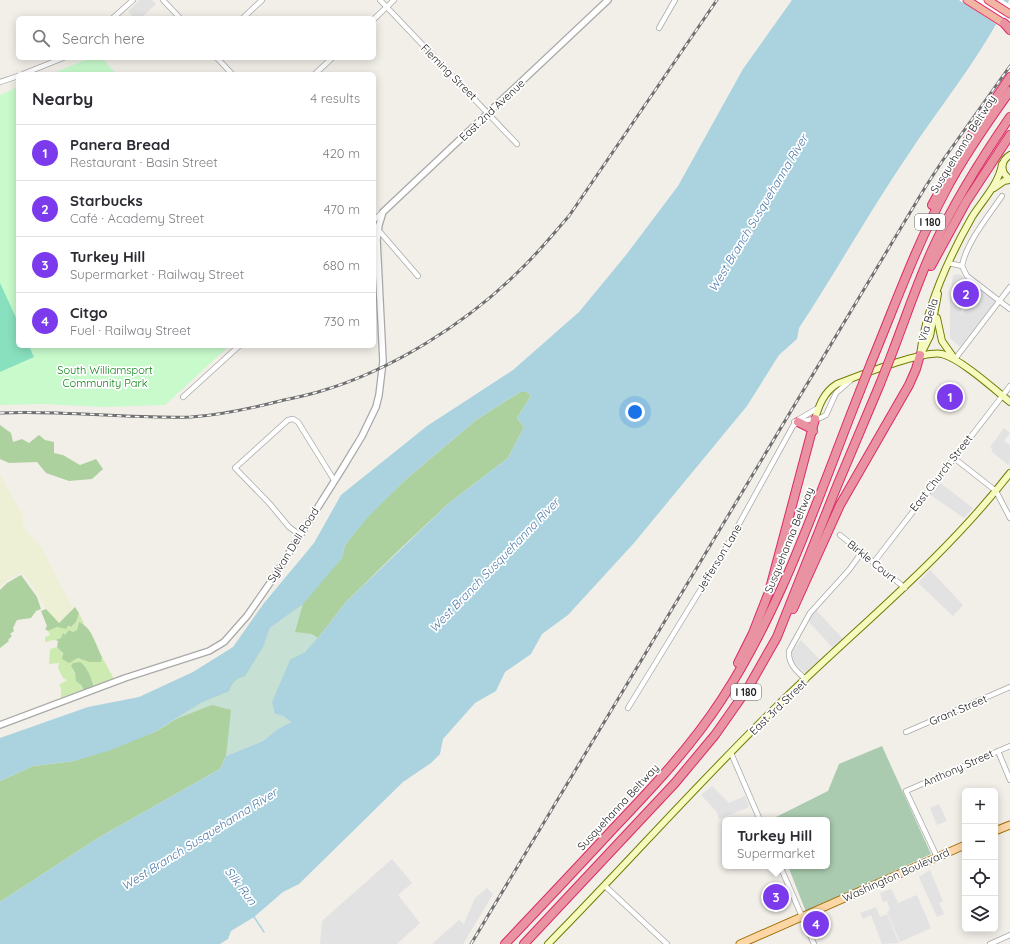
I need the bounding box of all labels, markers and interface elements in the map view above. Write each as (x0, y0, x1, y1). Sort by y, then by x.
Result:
search box (16, 16, 376, 60)
icon: search (30, 27, 52, 49)
text: Search here (62, 29, 145, 48)
street label: Fleming Street (418, 41, 480, 103)
street label: East 2nd Avenue (456, 76, 528, 144)
text: Nearby (32, 88, 93, 109)
text: 4 results (310, 90, 360, 106)
street label: Susquehanna Beltway (927, 92, 999, 196)
water label: West Branch Susquehanna River (705, 130, 812, 294)
text: Panera Bread (70, 135, 170, 154)
text: 1 (42, 145, 48, 161)
text: 420 m (323, 145, 360, 161)
text: Restaurant · Basin Street (70, 154, 218, 170)
text: Starbucks (70, 191, 143, 210)
text: 2 (41, 201, 49, 217)
text: 470 m (324, 201, 360, 217)
text: Café · Academy Street (70, 210, 204, 226)
road number: I 180 (915, 214, 945, 230)
text: Turkey Hill (70, 247, 145, 266)
text: 3 (42, 257, 48, 273)
text: 680 m (323, 257, 360, 273)
text: Supermarket · Railway Street (70, 266, 244, 282)
pin: 2 (953, 279, 979, 309)
street label: Via Bella (915, 297, 941, 343)
text: Citgo (70, 303, 108, 322)
text: 4 (41, 313, 49, 329)
text: 730 m (323, 313, 360, 329)
text: Fuel · Railway Street (70, 322, 191, 338)
park label: South Williamsport Community Park (57, 363, 153, 390)
pin: 1 (937, 382, 963, 412)
your location (625, 402, 645, 422)
street label: East Church Street (907, 432, 975, 514)
street label: Susquehanna Beltway (761, 485, 817, 595)
water label: West Branch Susquehanna River (426, 494, 563, 635)
street label: Sylvan Dell Road (264, 505, 322, 585)
street label: Jefferson Lane (693, 521, 745, 595)
street label: Birkle Court (845, 537, 900, 585)
street label: East 3rd Street (746, 676, 810, 738)
road number: I 180 (731, 684, 761, 700)
street label: Grant Street (927, 691, 989, 728)
street label: Anthony Street (921, 746, 996, 790)
street label: Susquehanna Beltway (574, 761, 662, 853)
water label: West Branch Susquehanna River (118, 784, 281, 893)
map controls (962, 788, 998, 932)
button: + (962, 788, 998, 824)
popup (722, 817, 830, 869)
button: − (962, 824, 998, 860)
text: Turkey Hill (737, 826, 812, 845)
text: Supermarket (737, 845, 815, 861)
street label: Washington Boulevard (840, 845, 952, 905)
button: locate (962, 860, 998, 896)
water label: Silk Run (222, 864, 261, 909)
pin: 3 (763, 882, 789, 912)
button: layers (962, 896, 998, 932)
pin: 4 (803, 909, 829, 939)

